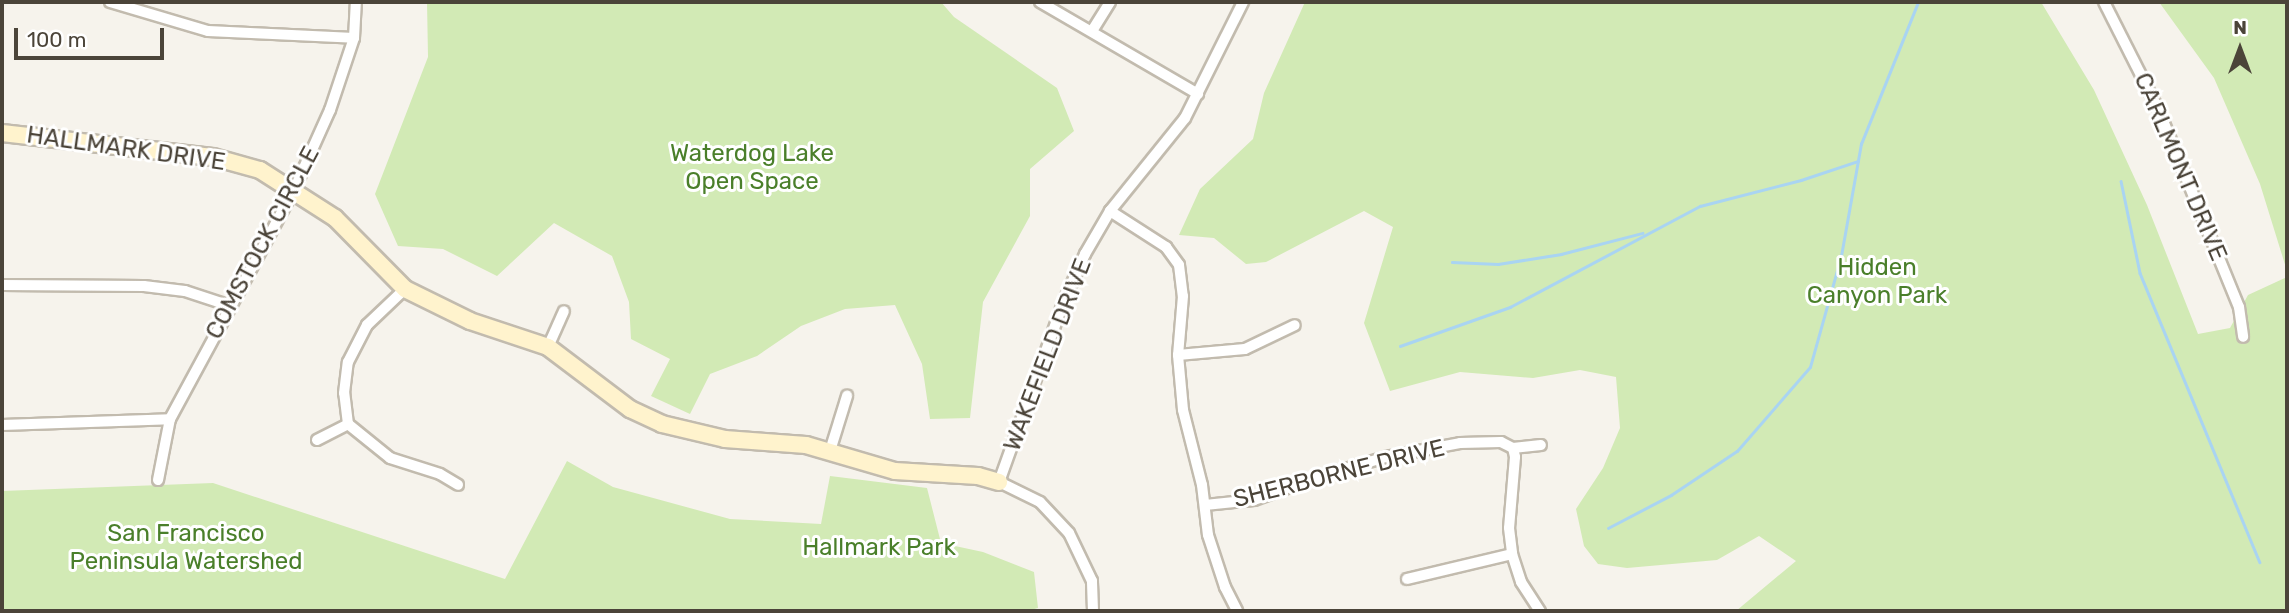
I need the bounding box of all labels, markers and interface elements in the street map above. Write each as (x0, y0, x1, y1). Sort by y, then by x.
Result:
scale bar (18, 14, 168, 58)
north arrow (2205, 14, 2275, 84)
text: N (2233, 16, 2247, 39)
text: 100 m (27, 27, 86, 52)
street label: CARLMONT DRIVE (2127, 68, 2233, 266)
street label: HALLMARK DRIVE (25, 121, 227, 177)
park label: Waterdog Lake Open Space (670, 140, 834, 196)
street label: COMSTOCK CIRCLE (200, 142, 326, 344)
park label: Hidden Canyon Park (1807, 254, 1947, 310)
street label: WAKEFIELD DRIVE (998, 255, 1098, 455)
street label: SHERBORNE DRIVE (1230, 434, 1448, 514)
park label: San Francisco Peninsula Watershed (69, 520, 303, 576)
park label: Hallmark Park (802, 534, 956, 562)

